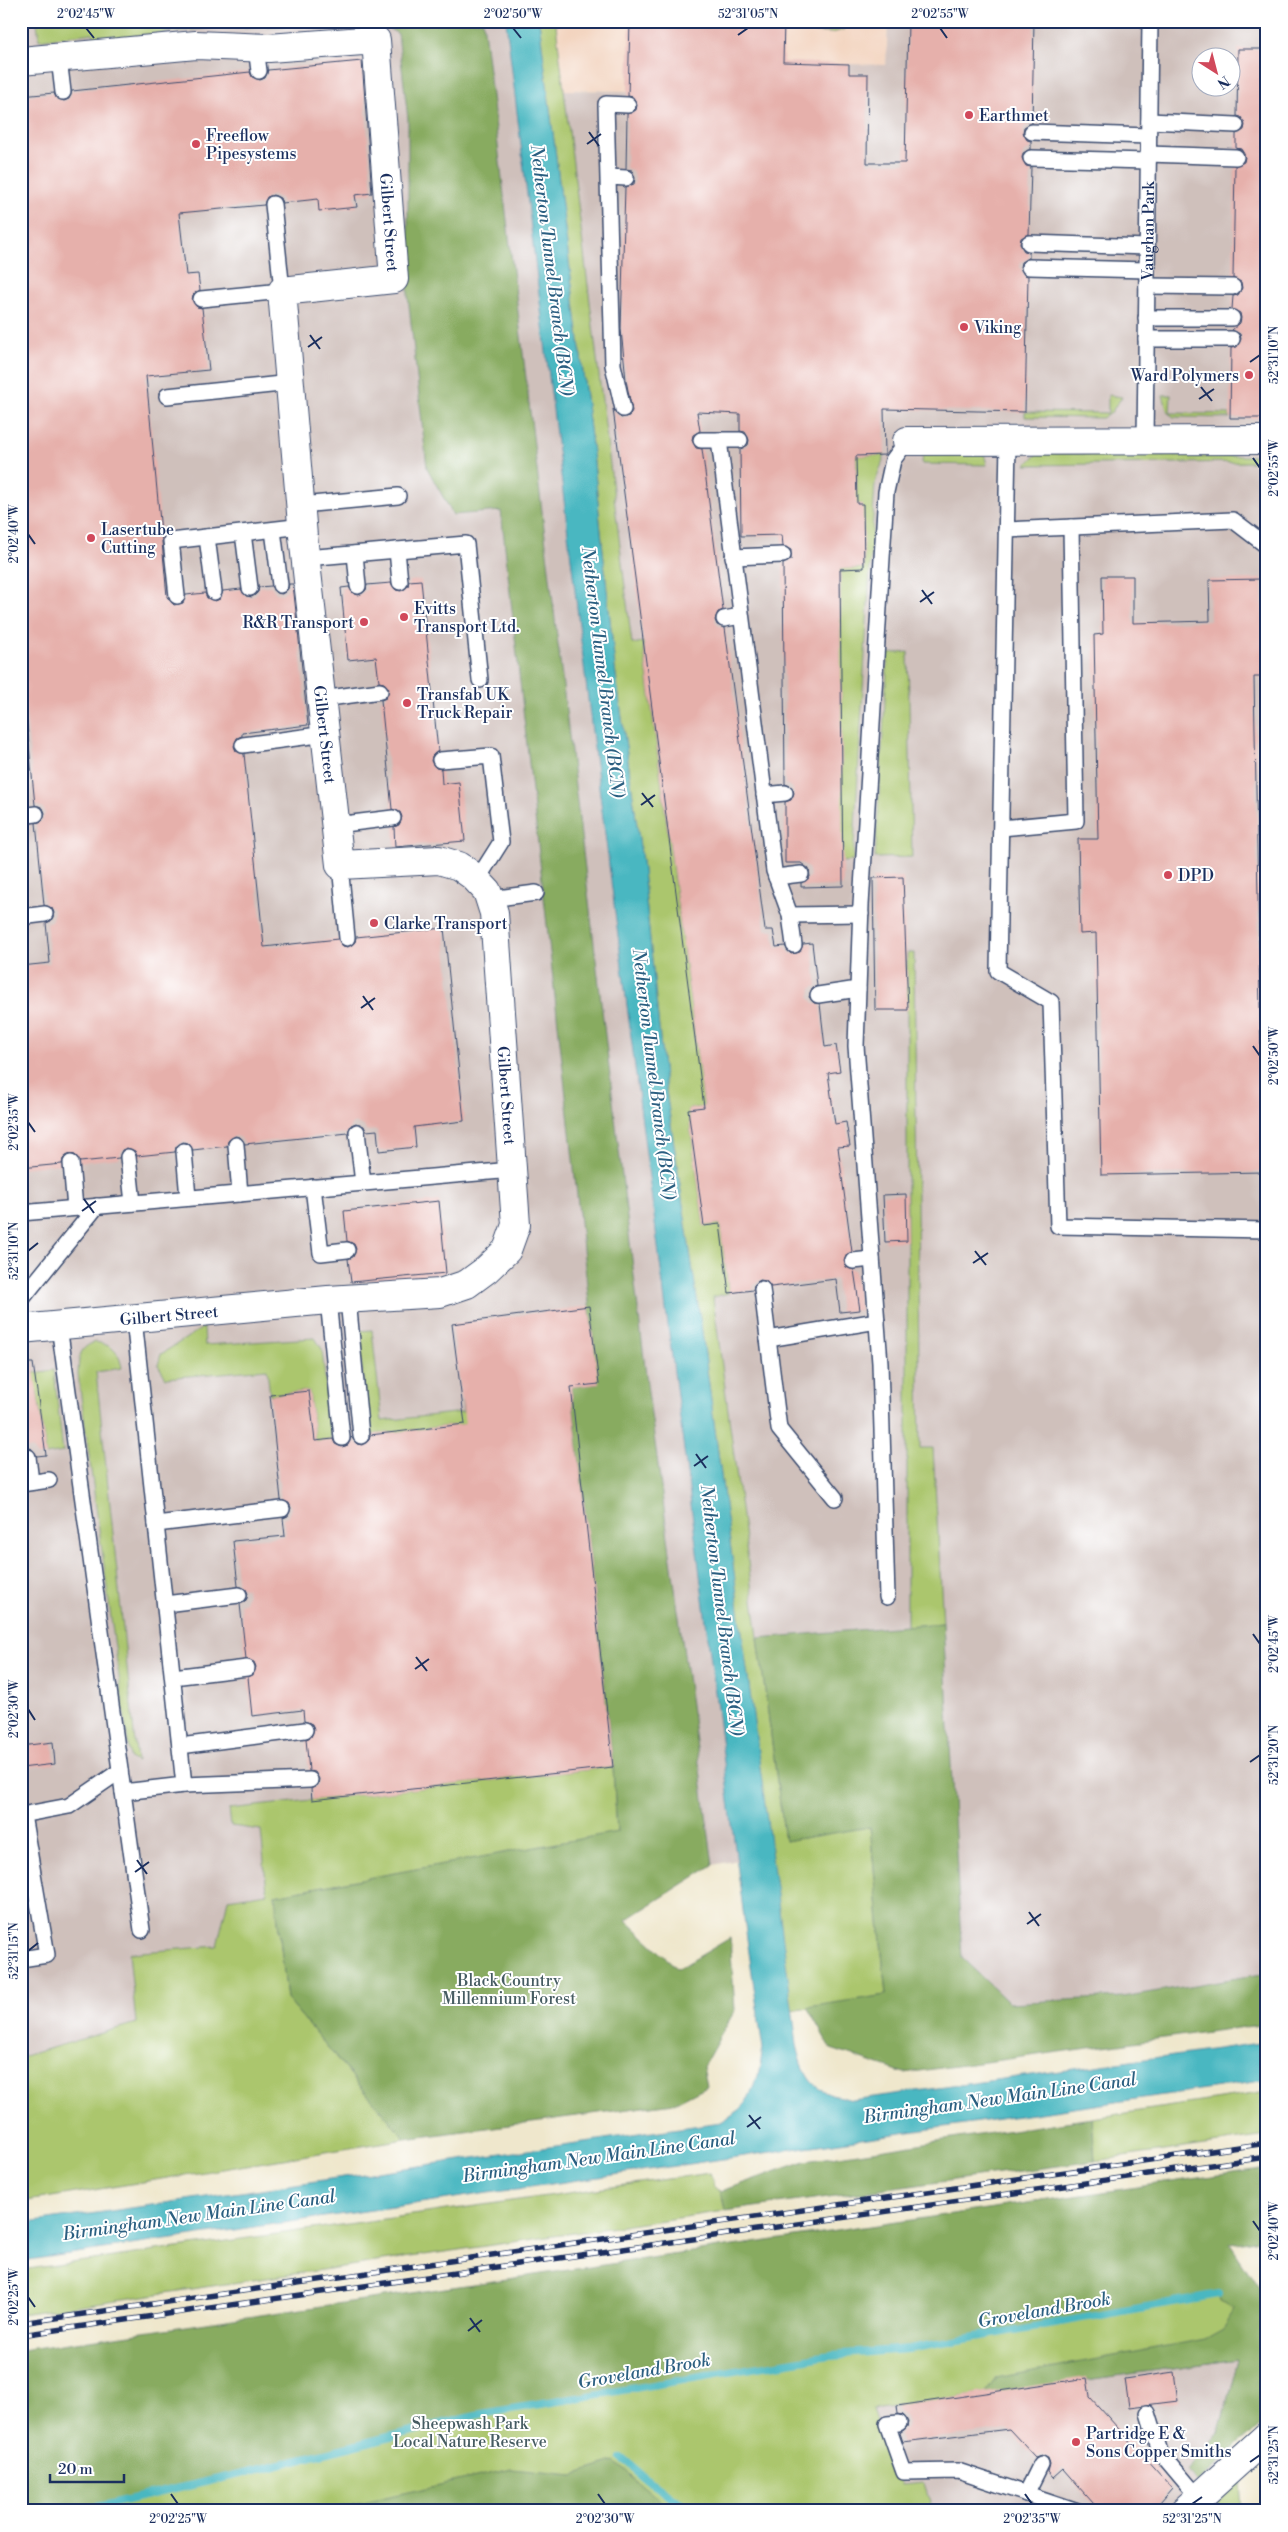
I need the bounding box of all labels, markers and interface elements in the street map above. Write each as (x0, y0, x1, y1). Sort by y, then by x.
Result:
text: 2°02'45"W (57, 7, 116, 22)
text: 2°02'50"W (484, 7, 543, 22)
text: 52°31'05"N (718, 7, 778, 22)
text: 2°02'55"W (911, 7, 970, 22)
north arrow (1190, 48, 1240, 98)
text: N (1213, 71, 1233, 92)
place label: Earthmet (979, 106, 1049, 126)
marker: Earthmet (963, 109, 975, 121)
place label: Freeflow Pipesystems (206, 126, 296, 164)
marker: Freeflow Pipesystems (190, 138, 202, 150)
water label: Netherton Tunnel Branch (BCN) (525, 142, 578, 397)
street label: Gilbert Street (375, 172, 402, 273)
street label: Vaughan Park (1138, 180, 1159, 282)
place label: Viking (973, 318, 1022, 338)
marker: Viking (958, 321, 970, 333)
text: 52°31'10"N (1267, 326, 1282, 384)
place label: Ward Polymers (1130, 366, 1239, 386)
marker: Ward Polymers (1243, 369, 1255, 381)
text: 2°02'55"W (1267, 438, 1282, 497)
text: 2°02'40"W (7, 503, 22, 564)
place label: Lasertube Cutting (101, 520, 174, 558)
marker: Lasertube Cutting (85, 532, 97, 544)
water label: Netherton Tunnel Branch (BCN) (576, 544, 629, 799)
place label: Evitts Transport Ltd. (414, 599, 520, 637)
marker: Evitts Transport Ltd. (398, 611, 410, 623)
place label: R&R Transport (242, 613, 354, 633)
marker: R&R Transport (358, 616, 370, 628)
street label: Gilbert Street (309, 684, 340, 785)
place label: Transfab UK Truck Repair (417, 685, 512, 723)
marker: Transfab UK Truck Repair (401, 697, 413, 709)
place label: DPD (1178, 866, 1214, 886)
marker: DPD (1162, 869, 1174, 881)
place label: Clarke Transport (384, 914, 508, 934)
marker: Clarke Transport (368, 917, 380, 929)
water label: Netherton Tunnel Branch (BCN) (627, 946, 680, 1201)
text: 2°02'50"W (1267, 1026, 1282, 1085)
street label: Gilbert Street (492, 1045, 519, 1146)
text: 2°02'35"W (7, 1092, 22, 1151)
text: 52°31'10"N (7, 1222, 22, 1280)
street label: Gilbert Street (119, 1302, 219, 1330)
water label: Netherton Tunnel Branch (BCN) (695, 1482, 748, 1737)
text: 2°02'45"W (1267, 1614, 1282, 1673)
text: 2°02'30"W (7, 1679, 22, 1738)
text: 52°31'20"N (1267, 1725, 1282, 1785)
text: 52°31'15"N (7, 1922, 22, 1980)
park label: Black Country Millennium Forest (442, 1971, 576, 2009)
water label: Birmingham New Main Line Canal (861, 2068, 1138, 2129)
water label: Birmingham New Main Line Canal (460, 2127, 737, 2188)
water label: Birmingham New Main Line Canal (60, 2185, 337, 2246)
text: 2°02'40"W (1267, 2200, 1282, 2261)
text: 2°02'25"W (7, 2267, 22, 2326)
water label: Groveland Brook (976, 2287, 1112, 2334)
water label: Groveland Brook (576, 2348, 712, 2395)
park label: Sheepwash Park Local Nature Reserve (393, 2414, 547, 2452)
place label: Partridge E & Sons Copper Smiths (1086, 2424, 1231, 2462)
text: 52°31'25"N (1267, 2425, 1282, 2485)
marker: Partridge E & Sons Copper Smiths (1070, 2436, 1082, 2448)
scale bar (50, 2452, 124, 2484)
text: 20 m (58, 2460, 93, 2479)
text: 2°02'25"W (149, 2512, 208, 2527)
text: 2°02'30"W (576, 2512, 635, 2527)
text: 2°02'35"W (1003, 2512, 1062, 2527)
text: 52°31'25"N (1162, 2512, 1222, 2527)

